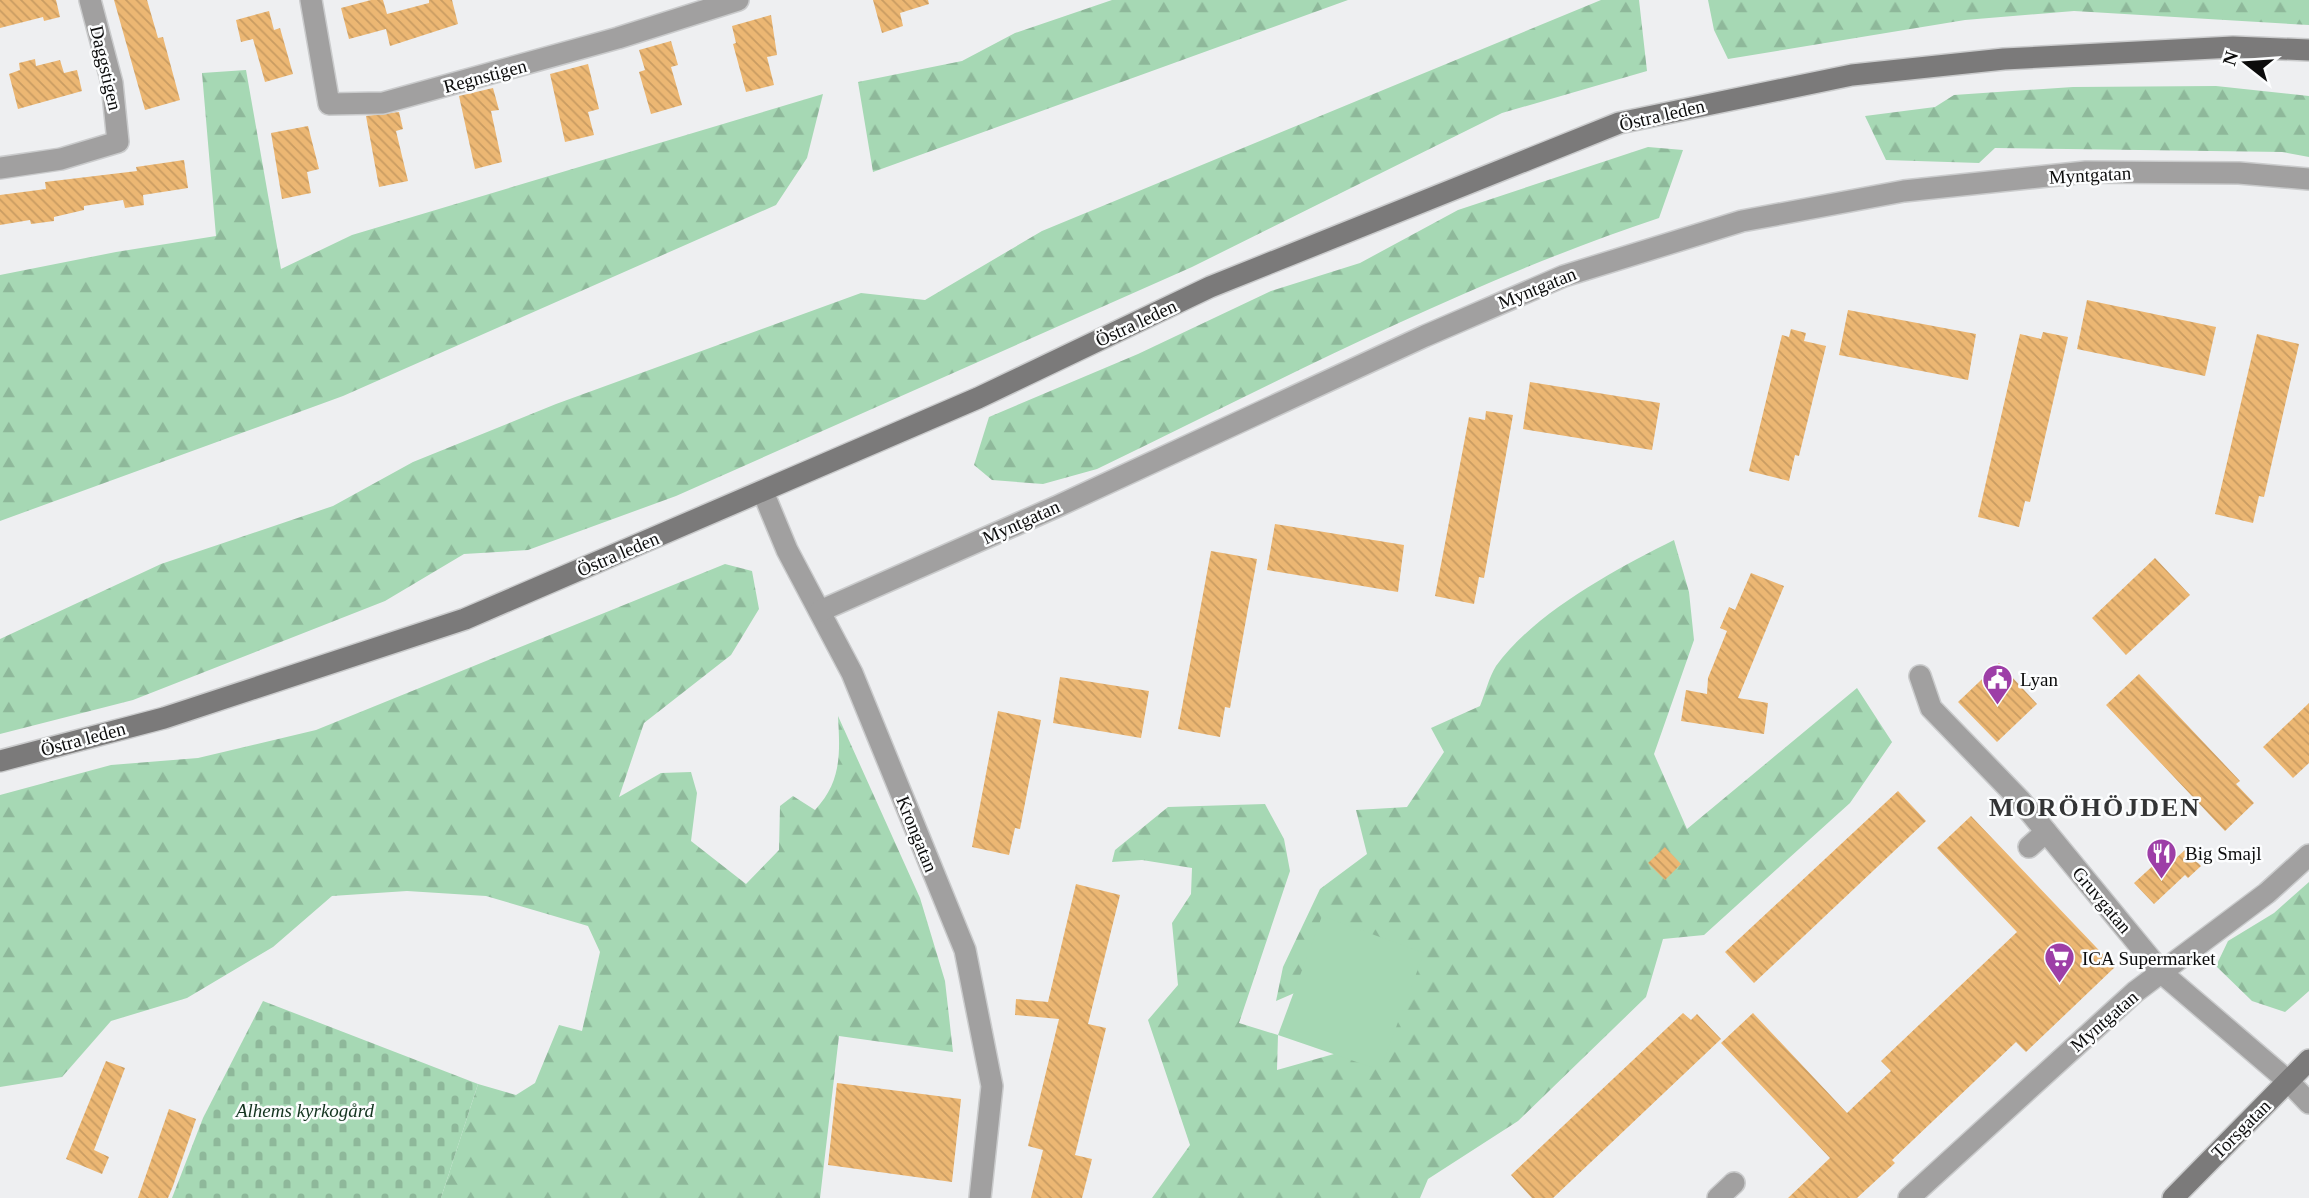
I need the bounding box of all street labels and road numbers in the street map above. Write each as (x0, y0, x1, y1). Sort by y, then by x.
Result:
street label: Daggstigen (86, 23, 126, 113)
street label: Regnstigen (441, 55, 529, 97)
street label: Östra leden (1617, 95, 1707, 135)
street label: Myntgatan (2048, 162, 2132, 188)
street label: Myntgatan (1495, 263, 1580, 313)
street label: Östra leden (1092, 295, 1180, 351)
street label: Myntgatan (979, 495, 1063, 548)
street label: Östra leden (574, 527, 663, 581)
street label: Östra leden (38, 717, 128, 760)
street label: Krongatan (892, 793, 942, 876)
street label: Gruvgatan (2068, 863, 2136, 938)
street label: Myntgatan (2066, 986, 2142, 1056)
street label: Torsgatan (2207, 1095, 2275, 1163)

